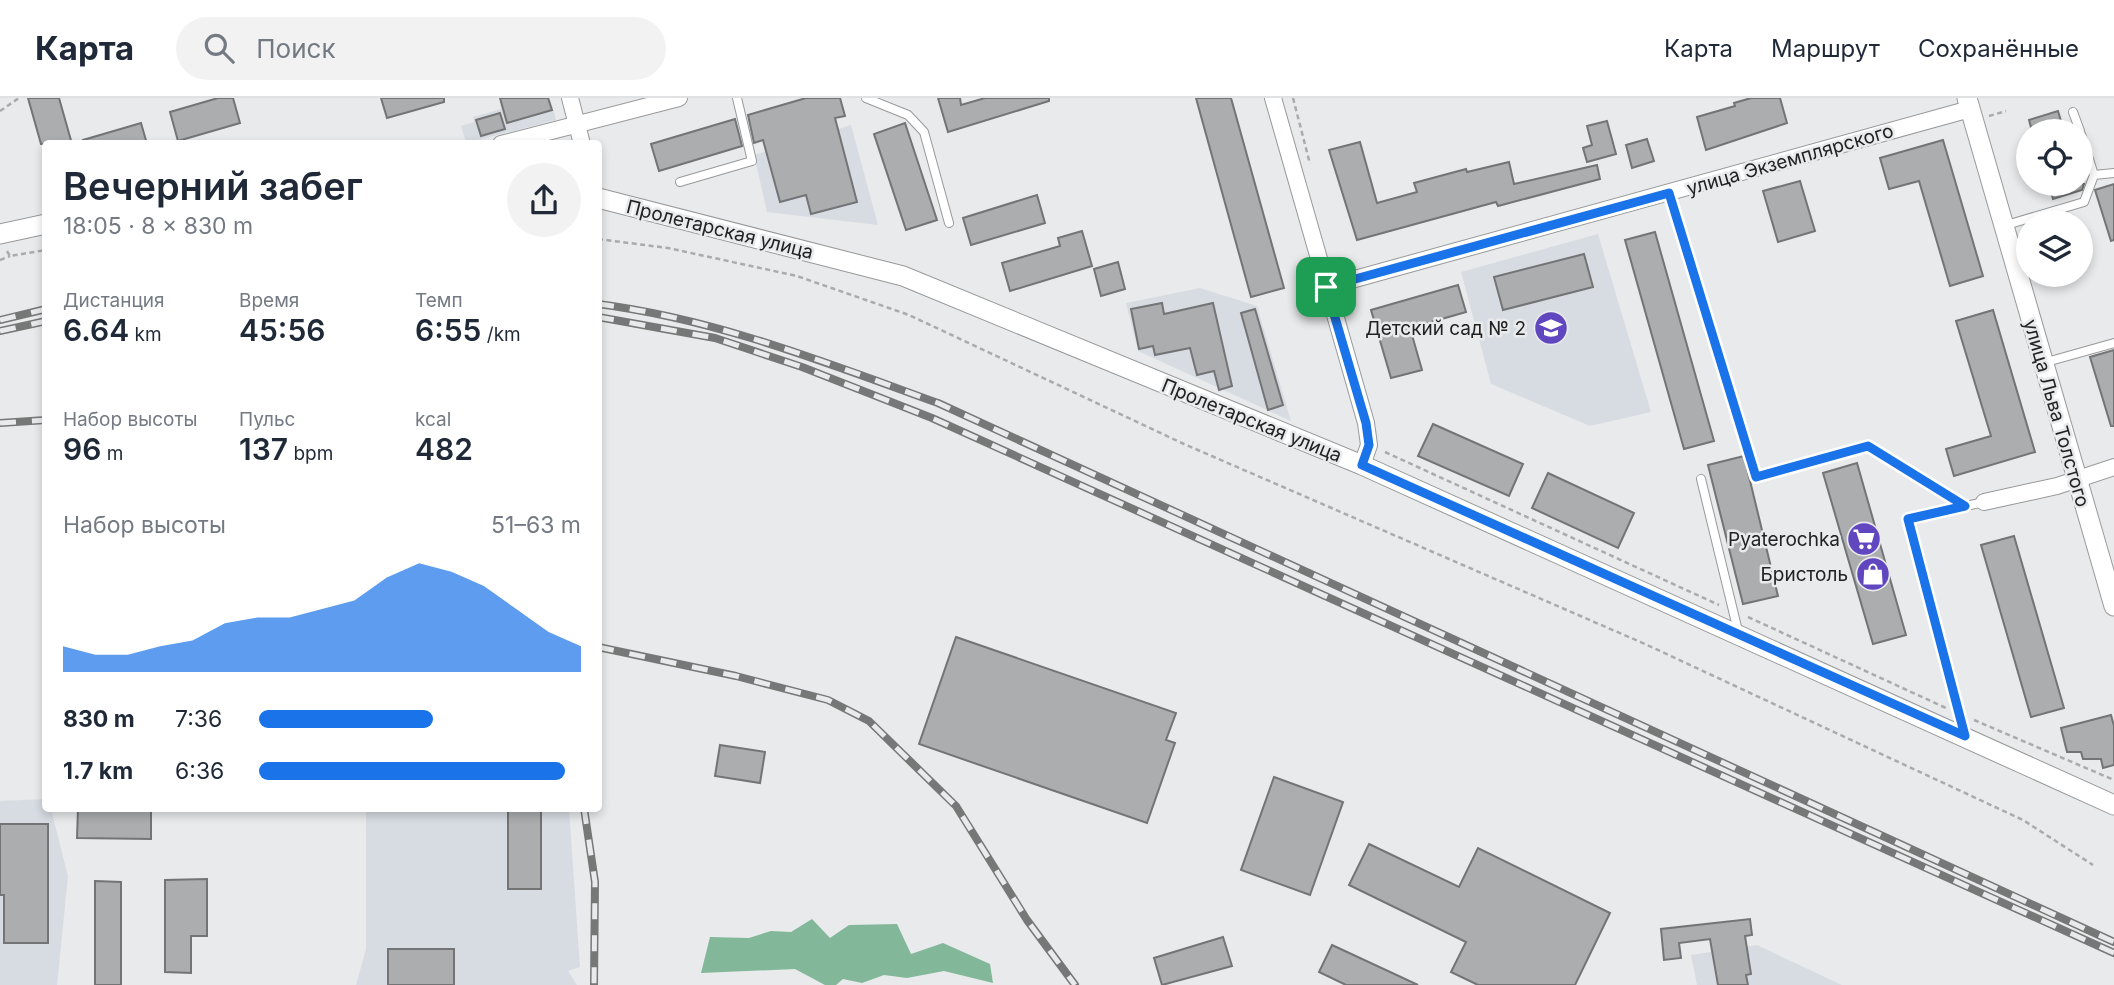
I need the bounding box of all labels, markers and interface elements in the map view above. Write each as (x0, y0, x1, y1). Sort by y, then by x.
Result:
search box (176, 17, 666, 80)
text: Карта (35, 28, 134, 68)
icon: search (200, 29, 238, 67)
text: Поиск (256, 33, 335, 64)
text: Карта (1664, 34, 1733, 63)
text: Маршрут (1771, 34, 1880, 63)
text: Сохранённые (1918, 34, 2079, 63)
street label: улица Экземплярского (1684, 119, 1896, 200)
map controls (2016, 119, 2093, 287)
button: locate (2016, 119, 2093, 196)
text: Вечерний забег (63, 163, 363, 209)
button: share (507, 163, 581, 237)
street label: Пролетарская улица (624, 195, 816, 264)
button: layers (2016, 210, 2093, 287)
text: 18:05 · 8 × 830 m (63, 212, 253, 240)
pin (1296, 257, 1356, 317)
icon: arrive (1307, 268, 1345, 306)
text: Дистанция (63, 289, 165, 312)
text: Время (239, 289, 299, 312)
text: Темп (415, 289, 463, 312)
school or university icon: Детский сад № 2 (1532, 309, 1570, 347)
text: 6.64 (63, 312, 129, 348)
text: 45:56 (239, 312, 325, 348)
text: 6:55 (415, 312, 482, 348)
place label: Детский сад № 2 (1365, 317, 1526, 340)
street label: улица Льва Толстого (2019, 317, 2094, 510)
text: km (129, 323, 162, 346)
text: /km (482, 323, 521, 346)
street label: Пролетарская улица (1158, 374, 1345, 467)
text: Набор высоты (63, 408, 198, 431)
text: Пульс (239, 408, 295, 431)
text: kcal (415, 408, 451, 431)
text: 96 (63, 431, 101, 467)
text: 137 (239, 431, 288, 467)
text: 482 (415, 431, 473, 467)
text: m (101, 442, 123, 465)
text: bpm (288, 442, 333, 465)
text: Набор высоты (63, 511, 226, 539)
text: 51–63 m (491, 511, 581, 539)
supermarket icon: Pyaterochka (1845, 520, 1883, 558)
place label: Pyaterochka (1728, 528, 1840, 551)
shop icon: Бристоль (1854, 555, 1892, 593)
place label: Бристоль (1761, 563, 1848, 586)
text: 830 m (63, 705, 135, 733)
text: 7:36 (175, 705, 222, 733)
text: 1.7 km (63, 757, 133, 785)
text: 6:36 (175, 757, 224, 785)

